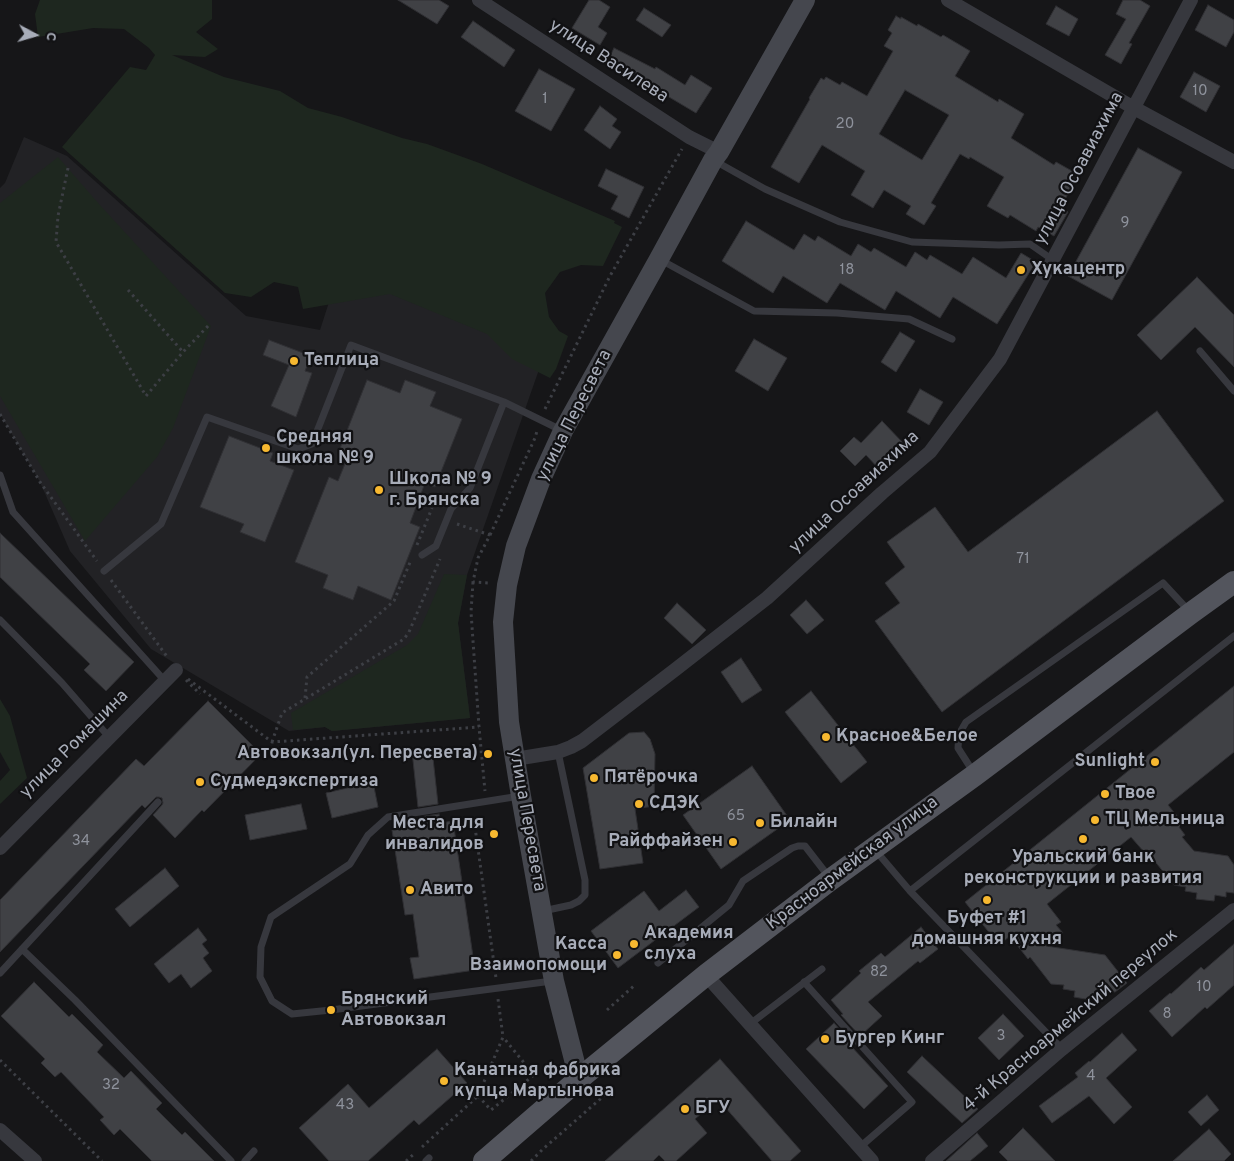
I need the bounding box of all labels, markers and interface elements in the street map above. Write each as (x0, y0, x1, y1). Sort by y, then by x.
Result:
north arrow (10, 10, 60, 60)
street label: улица Василева (544, 15, 672, 109)
text: С (41, 31, 59, 42)
house number: 10 (1192, 83, 1208, 101)
street label: улица Осоавиахима (1031, 89, 1129, 249)
house number: 1 (542, 91, 548, 109)
house number: 20 (836, 116, 854, 134)
house number: 9 (1121, 215, 1129, 233)
place label: Хукацентр (1031, 259, 1125, 281)
house number: 18 (840, 262, 854, 280)
marker: Хукацентр (1015, 264, 1027, 276)
street label: улица Пересвета (532, 346, 618, 486)
place label: Теплица (304, 350, 379, 372)
marker: Теплица (288, 355, 300, 367)
place label: Средняя школа № 9 (276, 427, 374, 469)
street label: улица Осоавиахима (786, 427, 924, 559)
marker: Средняя школа № 9 (260, 442, 272, 454)
place label: Школа № 9 г. Брянска (389, 469, 492, 512)
marker: Школа № 9 г. Брянска (373, 484, 385, 496)
house number: 71 (1016, 551, 1030, 569)
street label: улица Ромашина (16, 686, 134, 804)
place label: Красное&Белое (836, 726, 978, 748)
marker: Красное&Белое (820, 731, 832, 743)
place label: Автовокзал(ул. Пересвета) (237, 743, 478, 765)
street label: улица Пересвета (503, 747, 549, 893)
marker: Автовокзал(ул. Пересвета) (482, 748, 494, 760)
place label: Sunlight (1074, 751, 1145, 773)
marker: Sunlight (1149, 756, 1161, 768)
place label: Пятёрочка (604, 767, 698, 789)
place label: Судмедэкспертиза (210, 771, 379, 793)
marker: Пятёрочка (588, 772, 600, 784)
marker: Судмедэкспертиза (194, 776, 206, 788)
place label: Твое (1115, 783, 1156, 805)
marker: Твое (1099, 788, 1111, 800)
street label: Красноармейская улица (763, 792, 943, 936)
place label: СДЭК (649, 793, 700, 815)
marker: СДЭК (633, 798, 645, 810)
house number: 65 (727, 808, 745, 826)
place label: ТЦ Мельница (1105, 809, 1225, 831)
place label: Билайн (770, 812, 838, 834)
place label: Места для инвалидов (385, 813, 484, 856)
marker: ТЦ Мельница (1089, 814, 1101, 826)
marker: Билайн (754, 817, 766, 829)
marker: Места для инвалидов (488, 828, 500, 840)
place label: Райффайзен (608, 831, 723, 853)
house number: 34 (72, 833, 90, 851)
marker: Уральский банк реконструкции и развития (1077, 833, 1089, 845)
marker: Райффайзен (727, 836, 739, 848)
place label: Уральский банк реконструкции и развития (964, 847, 1202, 890)
place label: Авито (420, 879, 474, 901)
marker: Авито (404, 884, 416, 896)
marker: Буфет #1 домашняя кухня (981, 894, 993, 906)
place label: Буфет #1 домашняя кухня (912, 908, 1062, 951)
place label: Академия слуха (644, 923, 734, 966)
street label: 4-й Красноармейский переулок (959, 925, 1183, 1117)
place label: Касса Взаимопомощи (470, 934, 607, 976)
marker: Академия слуха (628, 938, 640, 950)
marker: Касса Взаимопомощи (611, 949, 623, 961)
house number: 82 (870, 964, 888, 982)
house number: 10 (1196, 979, 1212, 997)
place label: Брянский Автовокзал (341, 989, 446, 1032)
marker: Брянский Автовокзал (325, 1004, 337, 1016)
house number: 8 (1162, 1006, 1172, 1024)
place label: Бургер Кинг (835, 1028, 944, 1050)
house number: 3 (996, 1028, 1006, 1046)
marker: Бургер Кинг (819, 1033, 831, 1045)
place label: Канатная фабрика купца Мартынова (454, 1060, 621, 1102)
house number: 4 (1086, 1068, 1096, 1086)
marker: Канатная фабрика купца Мартынова (438, 1075, 450, 1087)
house number: 32 (102, 1077, 120, 1095)
house number: 43 (336, 1097, 354, 1115)
place label: БГУ (695, 1098, 730, 1120)
marker: БГУ (679, 1103, 691, 1115)

